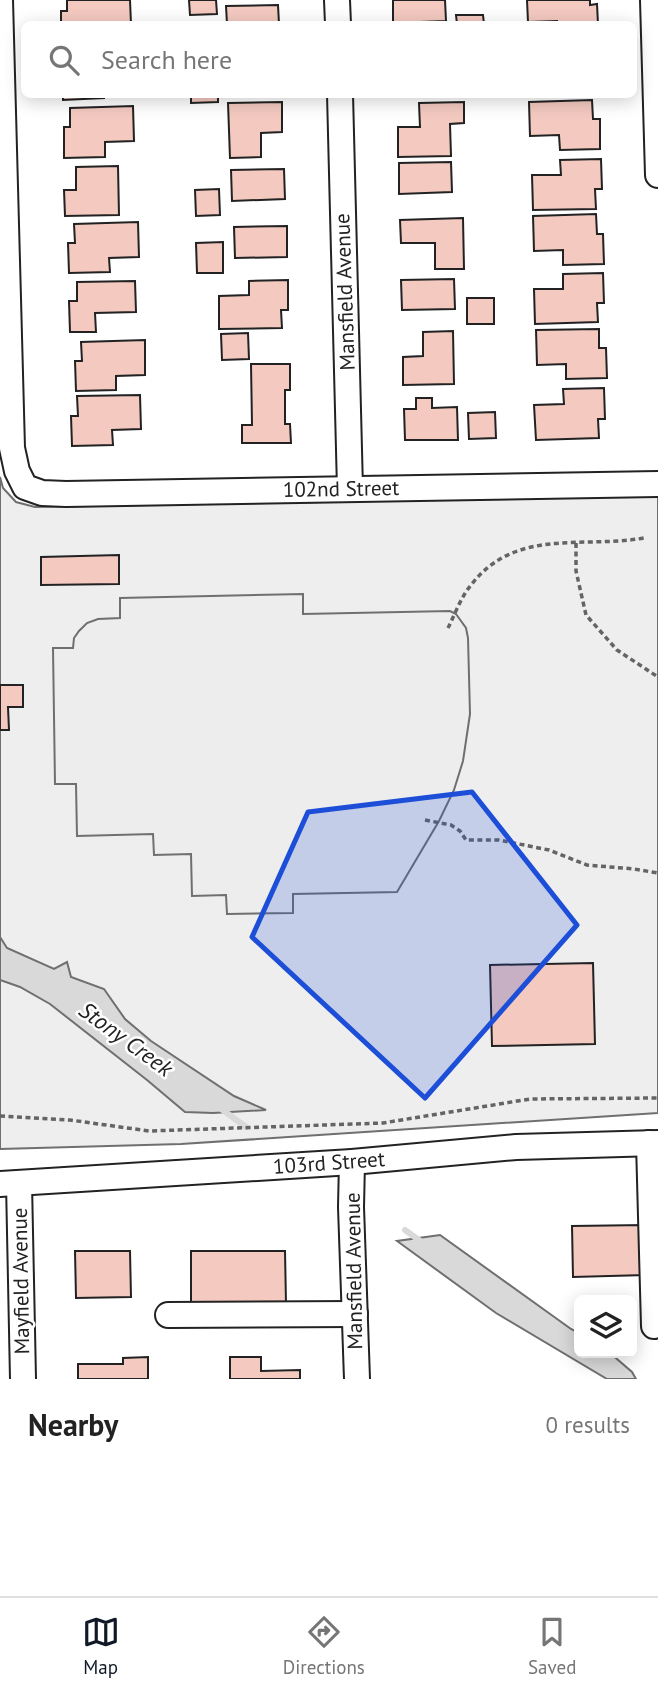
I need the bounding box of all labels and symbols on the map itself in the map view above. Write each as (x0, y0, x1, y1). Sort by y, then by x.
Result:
street label: Mansfield Avenue (328, 213, 361, 371)
street label: 102nd Street (283, 474, 399, 503)
water label: Stony Creek (74, 995, 180, 1083)
street label: 103rd Street (272, 1145, 386, 1180)
street label: Mansfield Avenue (339, 1192, 368, 1350)
street label: Mayfield Avenue (6, 1207, 35, 1355)

